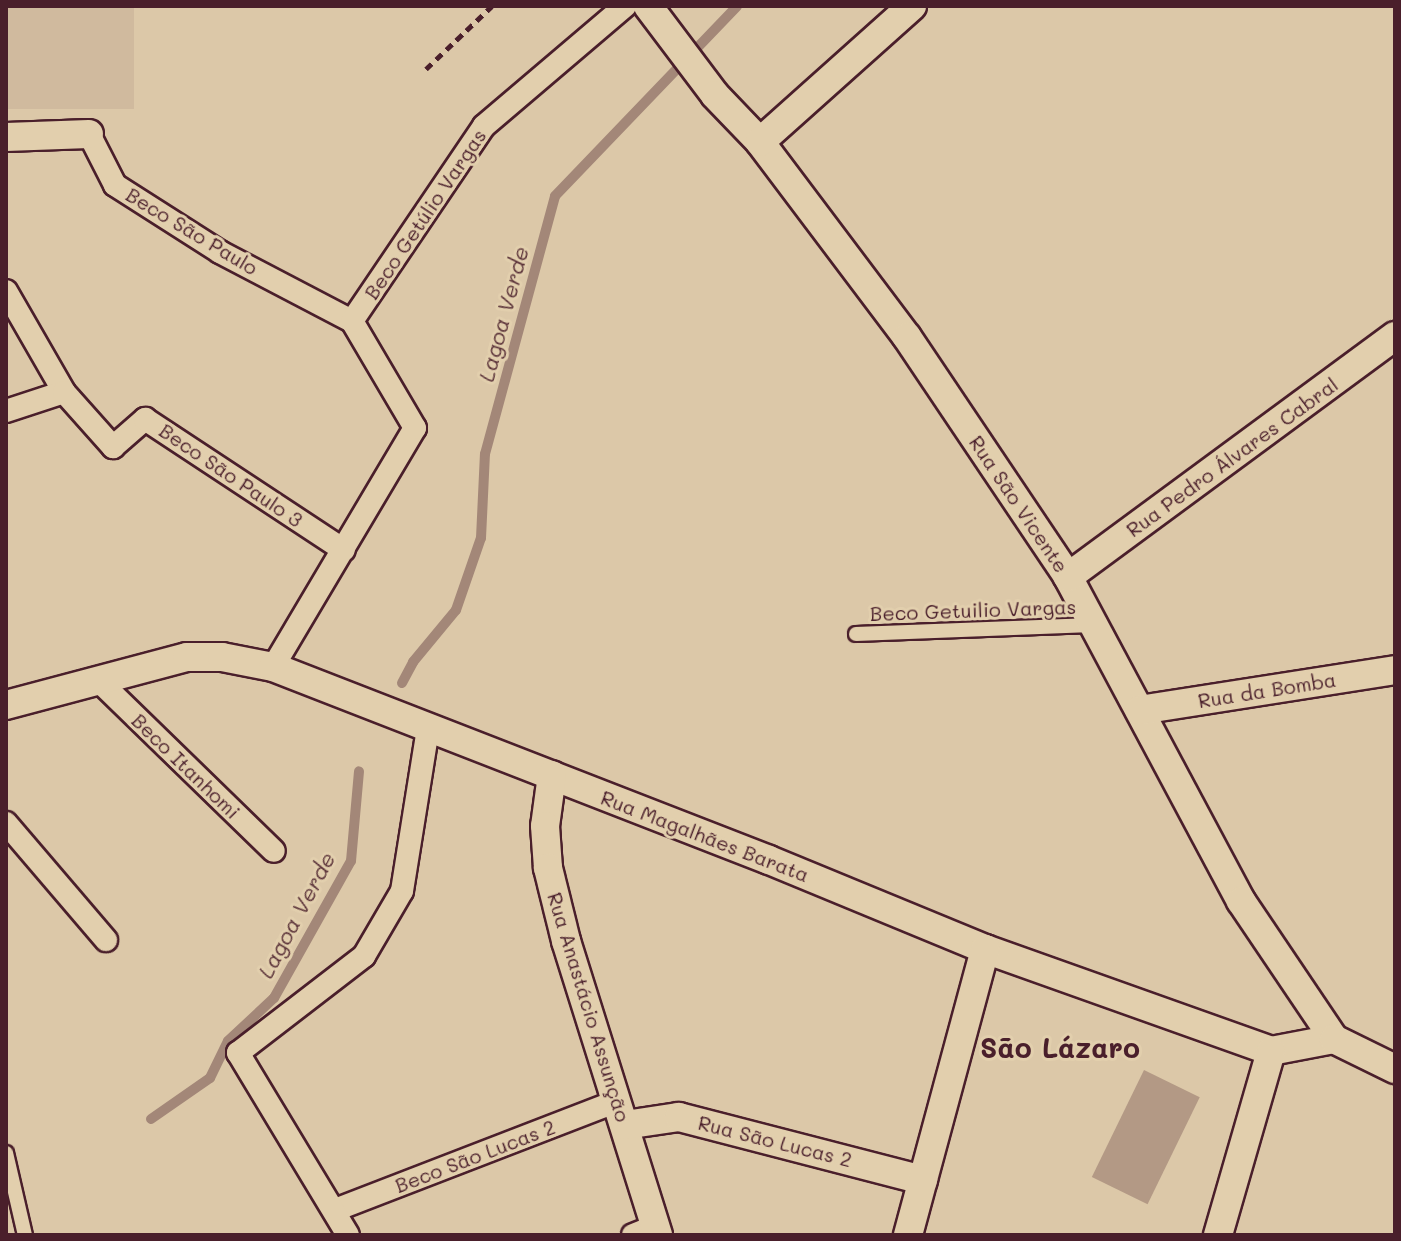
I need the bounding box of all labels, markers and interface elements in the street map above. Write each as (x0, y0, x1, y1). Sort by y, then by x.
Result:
street label: Beco Getúlio Vargas (359, 124, 491, 304)
street label: Beco São Paulo (122, 182, 262, 280)
water label: Lagoa Verde (472, 244, 534, 384)
street label: Rua Pedro Álvares Cabral (1122, 372, 1342, 542)
street label: Beco São Paulo 3 (155, 418, 307, 532)
street label: Rua São Vicente (964, 431, 1074, 577)
street label: Beco Getuilio Vargas (869, 594, 1077, 626)
street label: Rua da Bomba (1196, 667, 1338, 713)
street label: Beco Itanhomi (127, 708, 245, 824)
street label: Rua Magalhães Barata (598, 785, 812, 887)
water label: Lagoa Verde (252, 848, 340, 982)
street label: Rua Anastácio Assunção (543, 889, 635, 1125)
district label: São Lázaro (980, 1030, 1140, 1064)
street label: Rua São Lucas 2 (696, 1110, 854, 1172)
street label: Beco São Lucas 2 (391, 1114, 559, 1198)

